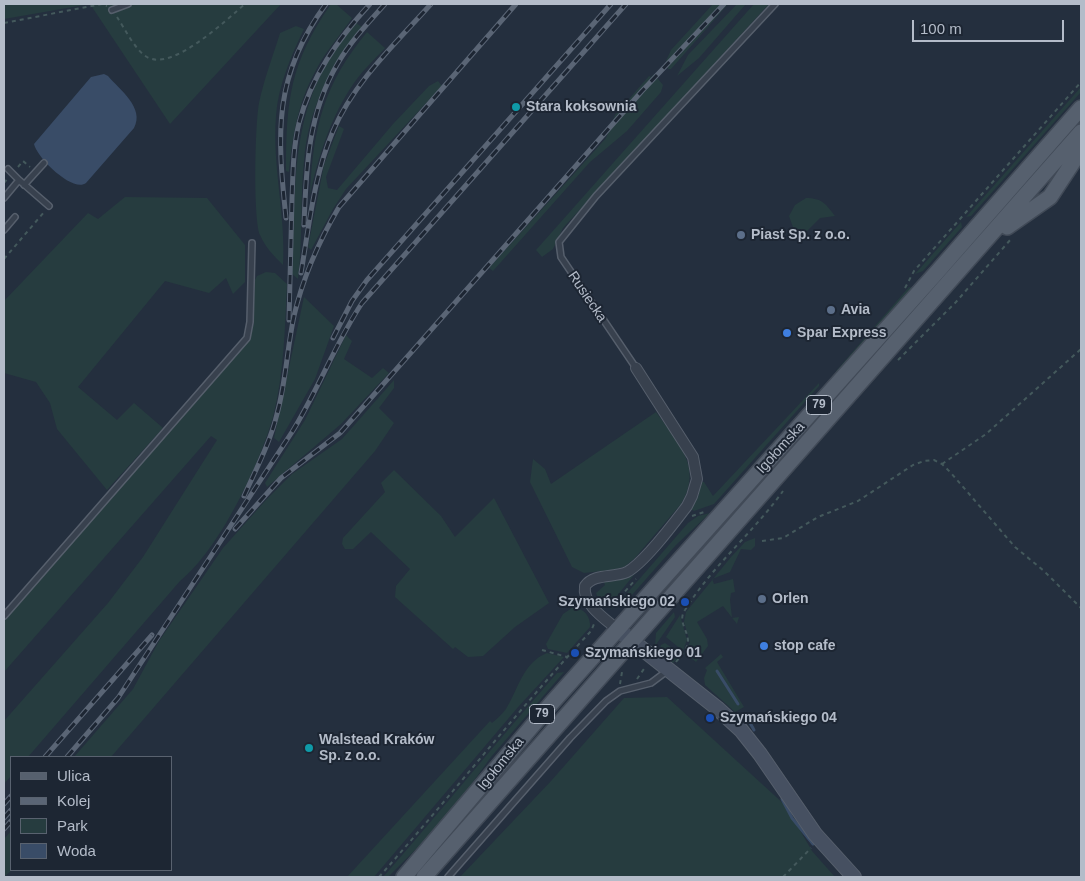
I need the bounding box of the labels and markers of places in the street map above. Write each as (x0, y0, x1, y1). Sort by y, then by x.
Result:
place label: Stara koksownia (526, 99, 636, 115)
marker: Stara koksownia (510, 101, 522, 113)
place label: Piast Sp. z o.o. (751, 227, 850, 243)
marker: Piast Sp. z o.o. (735, 229, 747, 241)
place label: Avia (841, 302, 870, 318)
marker: Avia (825, 304, 837, 316)
place label: Spar Express (797, 325, 886, 341)
marker: Spar Express (781, 327, 793, 339)
place label: Orlen (772, 591, 809, 607)
marker: Orlen (756, 593, 768, 605)
place label: Szymańskiego 02 (558, 594, 675, 610)
marker: Szymańskiego 02 (679, 596, 691, 608)
place label: stop cafe (774, 638, 835, 654)
marker: stop cafe (758, 640, 770, 652)
place label: Szymańskiego 01 (585, 645, 702, 661)
marker: Szymańskiego 01 (569, 647, 581, 659)
place label: Szymańskiego 04 (720, 710, 837, 726)
marker: Szymańskiego 04 (704, 712, 716, 724)
place label: Walstead Kraków Sp. z o.o. (319, 732, 434, 764)
marker: Walstead Kraków Sp. z o.o. (303, 742, 315, 754)

